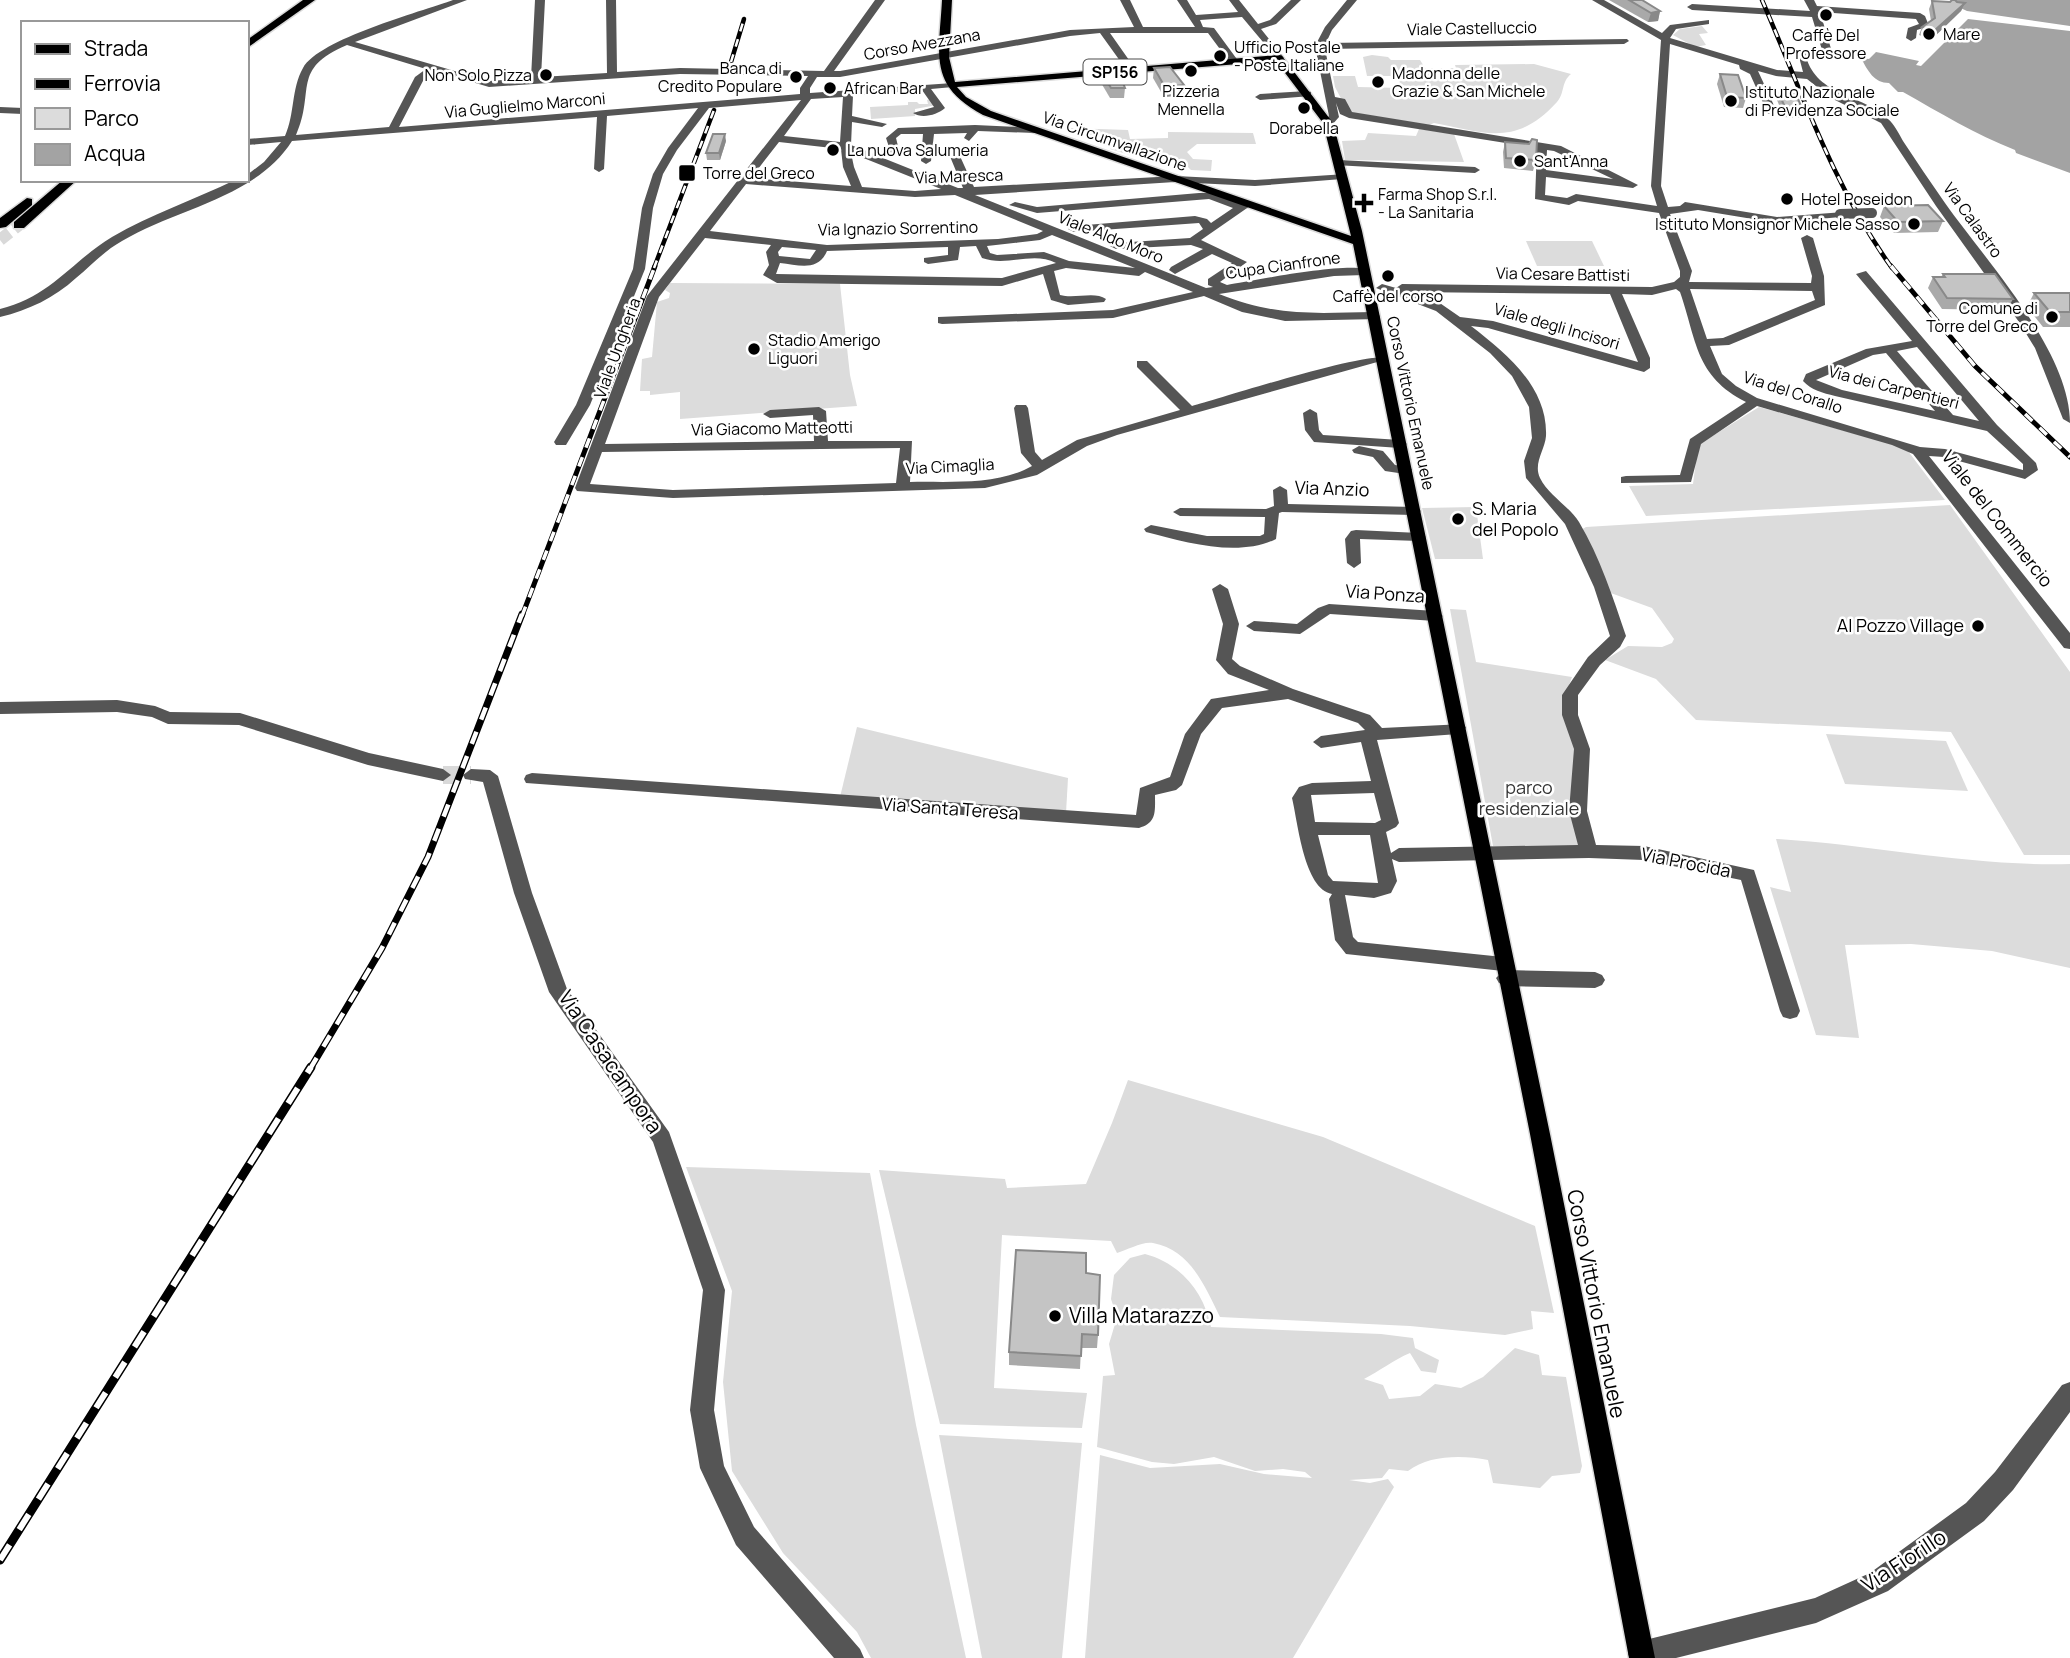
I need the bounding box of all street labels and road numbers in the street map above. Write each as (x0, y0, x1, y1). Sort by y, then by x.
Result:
street label: Viale Castelluccio (1407, 16, 1537, 40)
street label: Corso Avezzana (862, 23, 982, 65)
road number: SP156 (1084, 60, 1146, 85)
street label: Via Guglielmo Marconi (444, 87, 606, 123)
street label: Via Circumvallazione (1040, 106, 1190, 176)
street label: Via Maresca (914, 163, 1004, 189)
street label: Via Calastro (1938, 178, 2008, 262)
street label: Viale Aldo Moro (1055, 206, 1167, 268)
street label: Via Ignazio Sorrentino (818, 216, 978, 240)
street label: Cupa Cianfrone (1224, 246, 1342, 284)
street label: Via Cesare Battisti (1496, 262, 1630, 286)
street label: Viale Ungheria (589, 295, 645, 401)
street label: Viale degli Incisori (1491, 297, 1623, 355)
street label: Corso Vittorio Emanuele (1382, 314, 1440, 492)
street label: Via dei Carpentieri (1826, 360, 1962, 414)
street label: Via del Corallo (1741, 366, 1845, 418)
street label: Via Giacomo Matteotti (691, 416, 853, 440)
street label: Viale del Commercio (1937, 445, 2059, 592)
street label: Via Cimaglia (905, 453, 995, 479)
street label: Via Anzio (1294, 475, 1370, 501)
street label: Via Ponza (1345, 578, 1426, 608)
street label: Via Santa Teresa (881, 791, 1019, 825)
street label: Via Procida (1639, 842, 1733, 882)
street label: Via Casacampora (552, 984, 669, 1139)
street label: Corso Vittorio Emanuele (1561, 1187, 1633, 1421)
street label: Via Fiorillo (1856, 1522, 1951, 1598)

